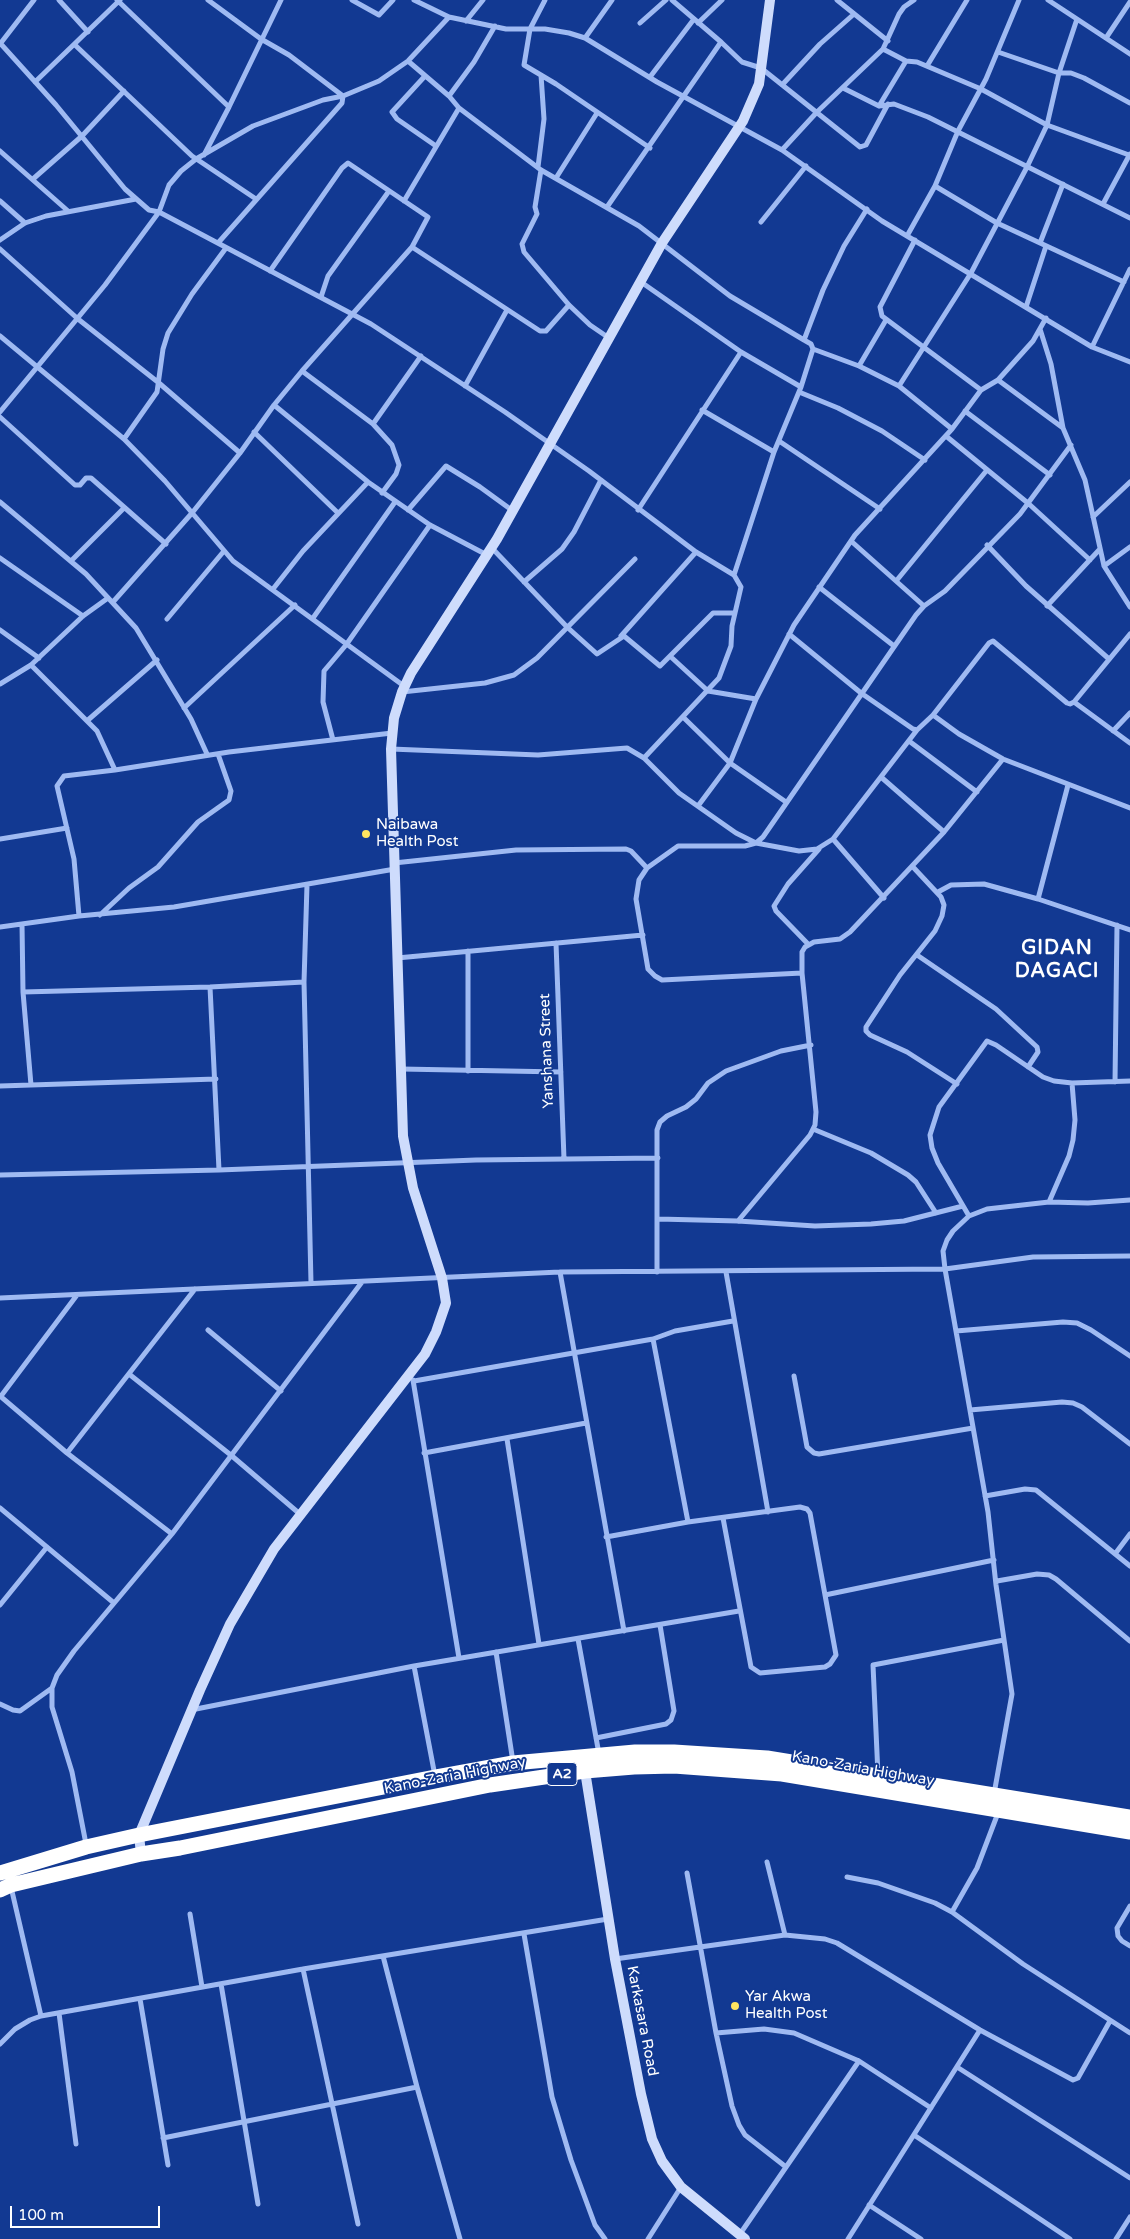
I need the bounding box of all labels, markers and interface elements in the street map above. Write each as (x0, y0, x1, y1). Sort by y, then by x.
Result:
place label: Naibawa Health Post (376, 816, 458, 851)
marker: Naibawa Health Post (360, 828, 372, 840)
district label: GIDAN DAGACI (1014, 937, 1100, 984)
street label: Yanshana Street (536, 993, 558, 1109)
street label: Kano-Zaria Highway (790, 1748, 936, 1790)
street label: Kano-Zaria Highway (383, 1753, 527, 1799)
road number: A2 (547, 1762, 577, 1786)
street label: Karkasara Road (622, 1964, 662, 2078)
place label: Yar Akwa Health Post (745, 1988, 827, 2023)
marker: Yar Akwa Health Post (729, 2000, 741, 2012)
scale bar (12, 2196, 162, 2228)
text: 100 m (18, 2206, 64, 2224)

